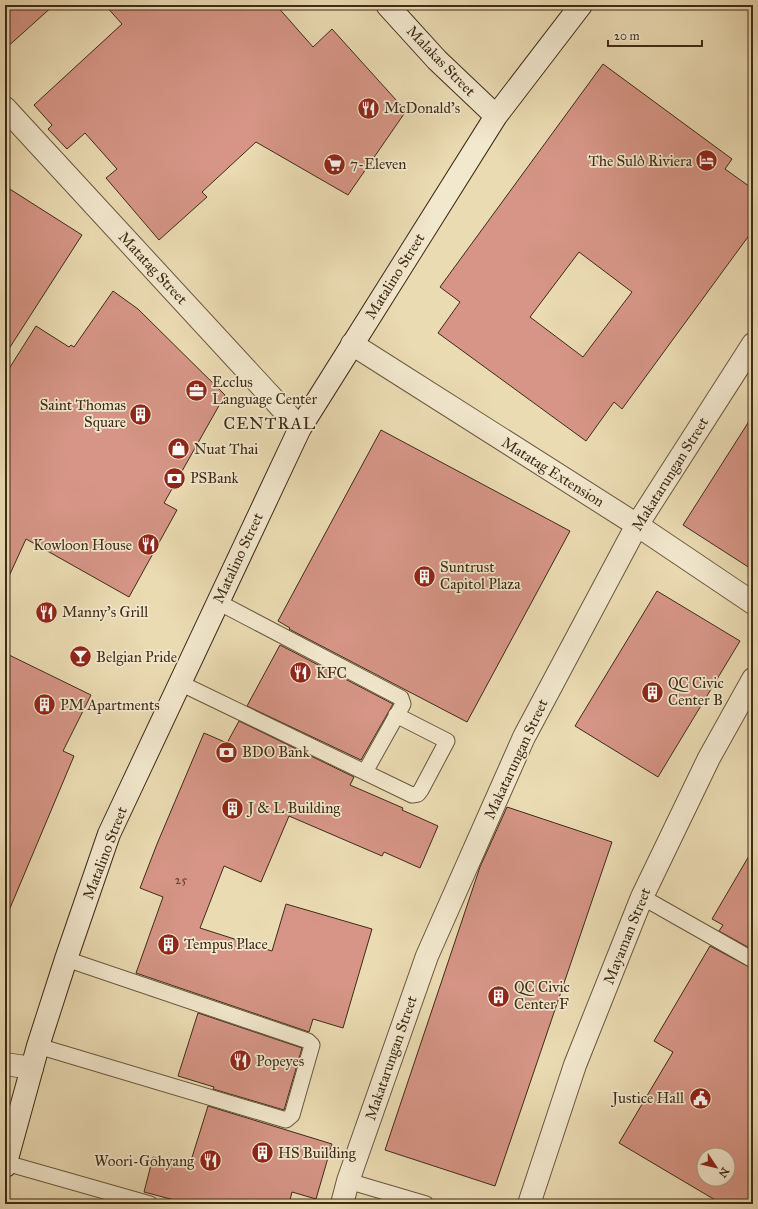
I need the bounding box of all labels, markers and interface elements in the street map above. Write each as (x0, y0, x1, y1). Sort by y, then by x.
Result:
street label: Malakas Street (403, 22, 480, 101)
scale bar (608, 22, 702, 48)
text: 20 m (614, 29, 640, 43)
restaurant icon: McDonald's (355, 95, 381, 121)
place label: McDonald's (384, 99, 460, 117)
hotel icon: The Sulô Riviera (694, 148, 720, 174)
supermarket icon: 7-Eleven (321, 151, 347, 177)
place label: The Sulô Riviera (588, 152, 693, 170)
place label: 7-Eleven (350, 155, 406, 173)
street label: Matatag Street (115, 228, 192, 308)
street label: Matalino Street (361, 229, 429, 322)
place label: Ecclus Language Center (212, 373, 318, 408)
office icon: Ecclus Language Center (184, 378, 210, 404)
place label: Saint Thomas Square (40, 396, 126, 432)
building icon: Saint Thomas Square (128, 401, 154, 427)
district label: CENTRAL (224, 413, 316, 434)
street label: Makatarungan Street (628, 413, 713, 534)
street label: Matatag Extension (498, 433, 608, 511)
shop icon: Nuat Thai (166, 436, 192, 462)
place label: Nuat Thai (194, 440, 258, 458)
bank icon: PSBank (162, 465, 188, 491)
place label: PSBank (190, 469, 239, 487)
street label: Matalino Street (209, 509, 267, 606)
restaurant icon: Kowloon House (135, 532, 161, 558)
place label: Kowloon House (33, 536, 132, 554)
place label: Suntrust Capitol Plaza (440, 558, 521, 593)
building icon: Suntrust Capitol Plaza (411, 563, 437, 589)
restaurant icon: Manny's Grill (33, 599, 59, 625)
place label: Manny's Grill (62, 603, 149, 621)
bar icon: Belgian Pride (67, 644, 93, 670)
place label: Belgian Pride (96, 648, 177, 666)
restaurant icon: KFC (288, 660, 314, 686)
place label: KFC (316, 664, 347, 682)
place label: QC Civic Center B (668, 674, 724, 709)
building icon: QC Civic Center B (639, 679, 665, 705)
building icon: PM Apartments (32, 692, 58, 718)
street label: Makatarungan Street (480, 695, 552, 822)
place label: PM Apartments (60, 696, 160, 714)
bank icon: BDO Bank (213, 739, 239, 765)
place label: BDO Bank (242, 743, 310, 761)
building icon: J & L Building (219, 795, 245, 821)
place label: J & L Building (246, 799, 341, 818)
street label: Matalino Street (79, 803, 131, 902)
house number: 25 (175, 872, 187, 888)
street label: Mayaman Street (599, 884, 655, 987)
building icon: Tempus Place (155, 931, 181, 957)
place label: Tempus Place (184, 935, 268, 953)
place label: QC Civic Center F (514, 978, 570, 1013)
building icon: QC Civic Center F (485, 983, 511, 1009)
street label: Makatarungan Street (361, 993, 421, 1123)
restaurant icon: Popeyes (228, 1048, 254, 1074)
place label: Popeyes (256, 1052, 304, 1070)
public building icon: Justice Hall (687, 1085, 713, 1111)
place label: Justice Hall (610, 1089, 685, 1108)
building icon: HS Building (249, 1140, 275, 1166)
place label: HS Building (278, 1144, 357, 1162)
north arrow (696, 1147, 736, 1187)
restaurant icon: Woori-Gohyang (197, 1148, 223, 1174)
place label: Woori-Gohyang (94, 1152, 195, 1170)
text: N (715, 1165, 732, 1181)

